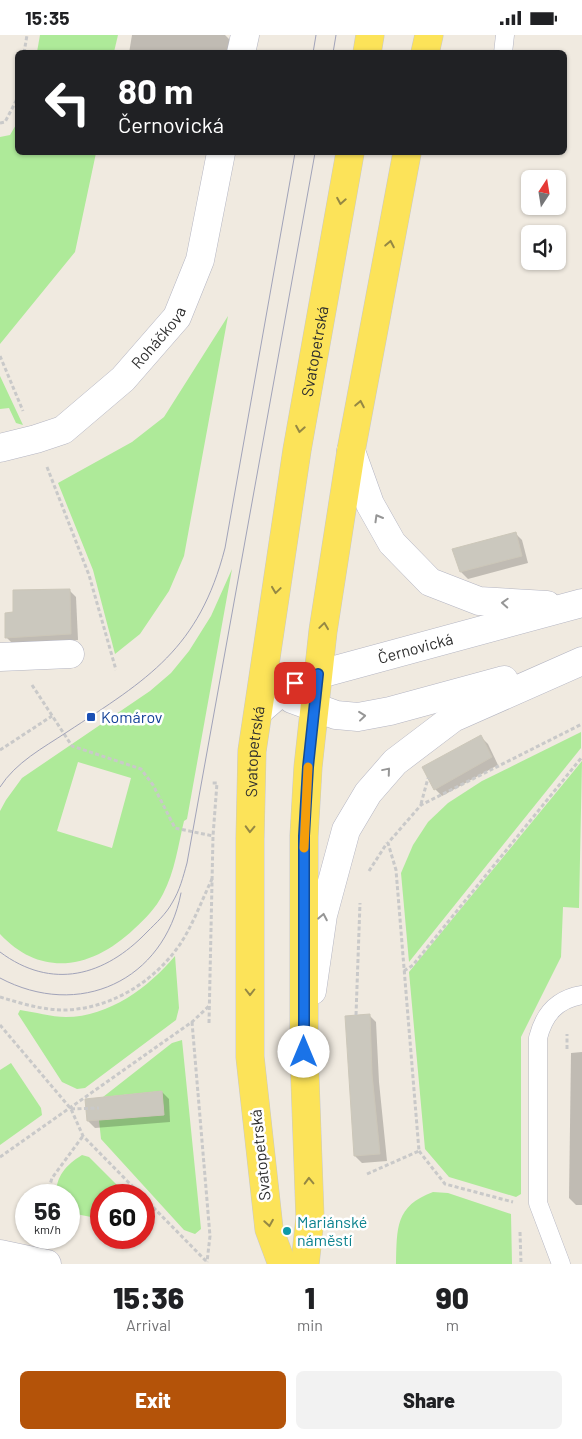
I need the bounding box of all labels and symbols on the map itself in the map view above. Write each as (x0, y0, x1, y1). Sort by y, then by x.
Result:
north arrow (521, 170, 566, 215)
one-way arrow (337, 196, 347, 205)
one-way arrow (384, 239, 394, 248)
street label: Roháčkova (127, 304, 189, 372)
street label: Svatopetrská (297, 304, 332, 398)
one-way arrow (354, 399, 365, 408)
one-way arrow (296, 425, 306, 434)
one-way arrow (374, 514, 384, 523)
one-way arrow (272, 586, 282, 594)
one-way arrow (501, 597, 509, 608)
one-way arrow (318, 621, 328, 630)
street label: Černovická (375, 628, 455, 667)
pin (274, 662, 316, 704)
street label: Svatopetrská (241, 705, 268, 797)
place label: Komárov (101, 707, 163, 726)
one-way arrow (358, 710, 366, 721)
marker: Komárov (85, 711, 97, 723)
one-way arrow (382, 767, 391, 776)
one-way arrow (245, 825, 256, 833)
one-way arrow (318, 913, 328, 921)
one-way arrow (245, 988, 255, 996)
position arrow (277, 1025, 329, 1077)
street label: Svatopetrská (245, 1108, 274, 1202)
one-way arrow (303, 1176, 314, 1184)
speed limit sign: 60 (90, 1184, 155, 1249)
place label: Mariánské náměstí (297, 1212, 367, 1249)
one-way arrow (263, 1219, 273, 1228)
marker: Mariánské náměstí (281, 1225, 293, 1237)

